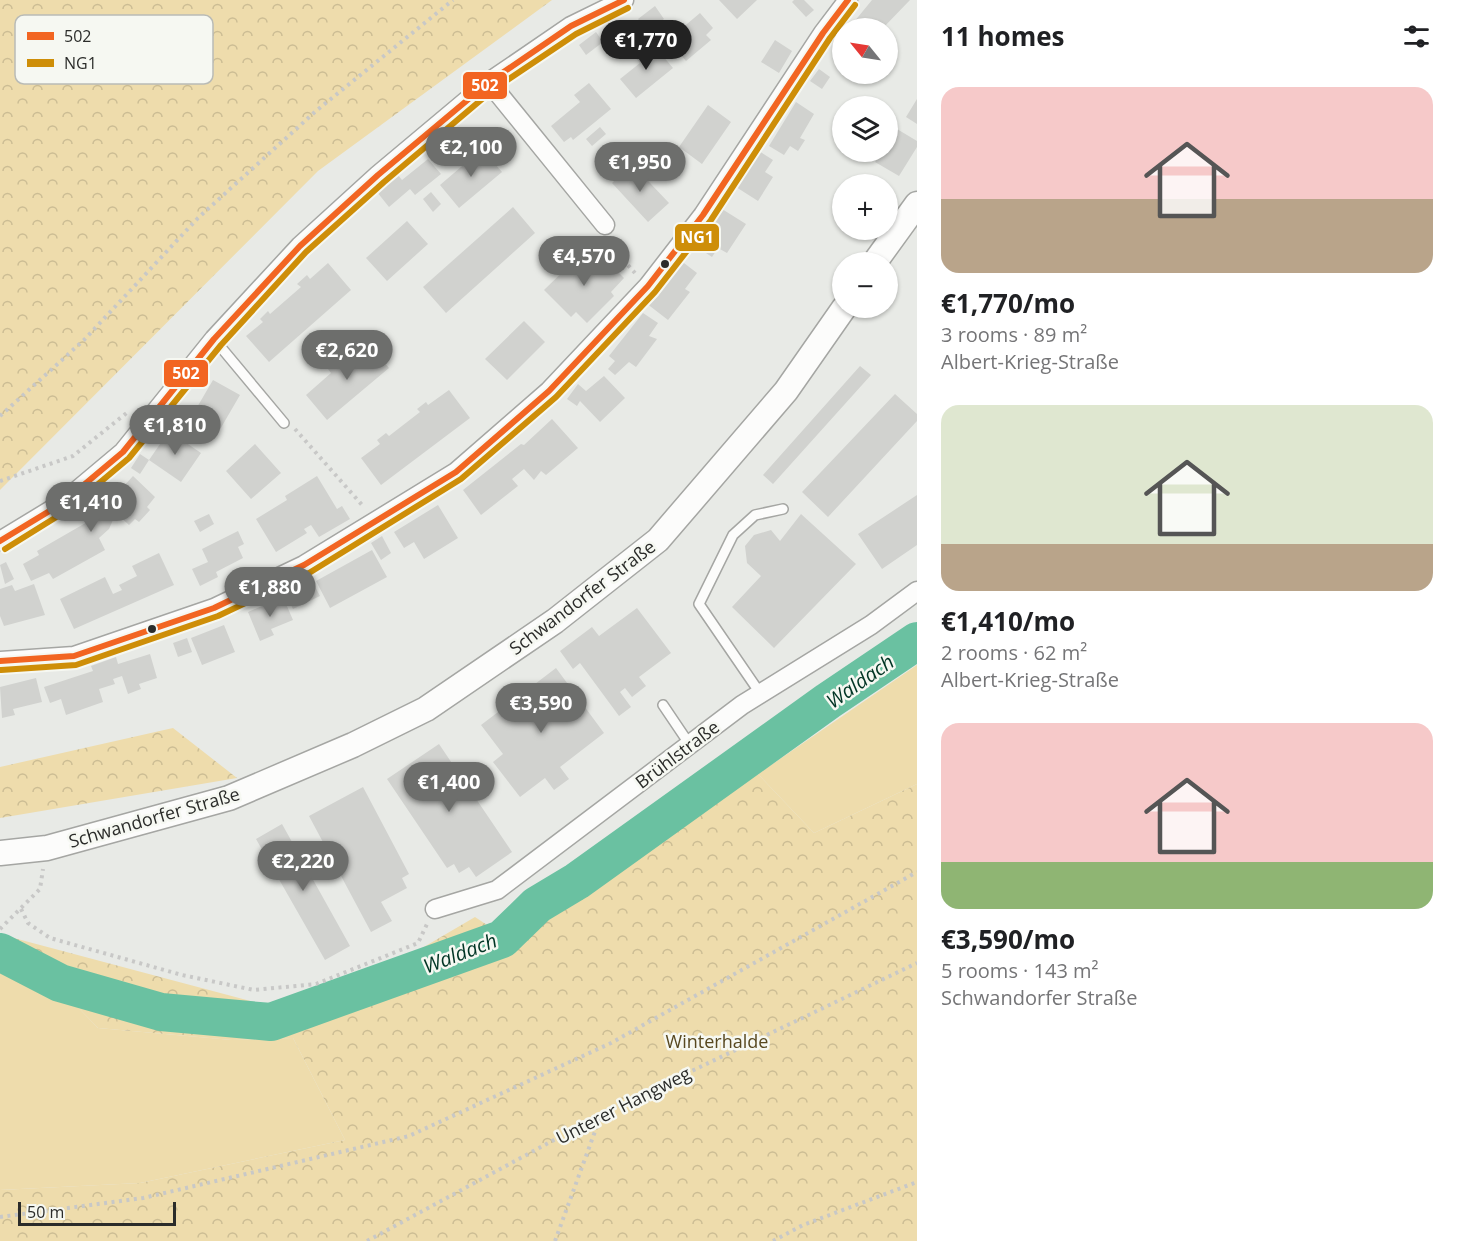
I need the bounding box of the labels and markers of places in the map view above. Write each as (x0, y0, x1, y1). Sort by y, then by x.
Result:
pin: €1,770 (597, 20, 695, 71)
pin: €2,100 (422, 127, 520, 178)
pin: €1,950 (591, 142, 689, 193)
pin: €4,570 (535, 236, 633, 287)
unlabelled marker (659, 258, 671, 270)
pin: €2,620 (298, 330, 396, 381)
pin: €1,810 (126, 405, 224, 456)
pin: €1,410 (42, 482, 140, 533)
pin: €1,880 (221, 567, 319, 618)
unlabelled marker (146, 623, 158, 635)
pin: €3,590 (492, 683, 590, 734)
pin: €1,400 (400, 762, 498, 813)
pin: €2,220 (254, 841, 352, 892)

